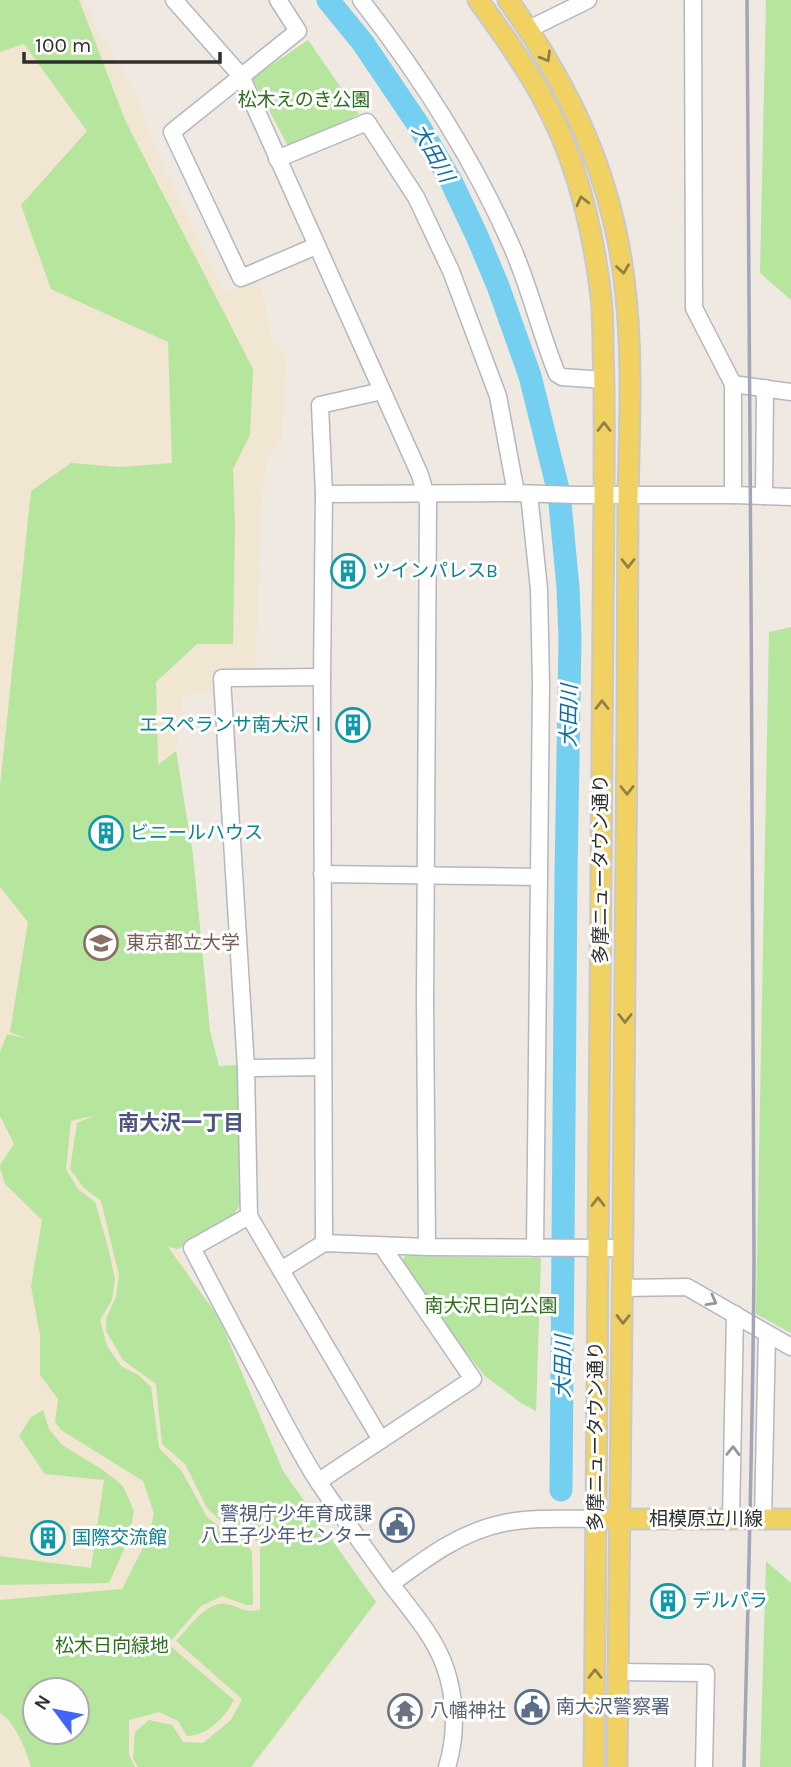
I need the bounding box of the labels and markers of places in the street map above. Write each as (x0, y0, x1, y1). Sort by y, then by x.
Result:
building icon: ツインパレスB (329, 552, 367, 590)
place label: ツインパレスB (372, 560, 498, 582)
building icon: エスペランサ南大沢Ⅰ (334, 706, 372, 744)
place label: エスペランサ南大沢Ⅰ (139, 714, 328, 736)
building icon: ビニールハウス (87, 814, 125, 852)
place label: ビニールハウス (130, 822, 263, 844)
school or university icon: 東京都立大学 (82, 924, 120, 962)
place label: 東京都立大学 (126, 932, 240, 954)
place label: 警視庁少年育成課 八王子少年センター (201, 1503, 372, 1547)
public building icon: 警視庁少年育成課 八王子少年センター (378, 1506, 416, 1544)
building icon: 国際交流館 (29, 1519, 67, 1557)
place label: 国際交流館 (72, 1527, 167, 1549)
building icon: デルパラ (649, 1582, 687, 1620)
place label: デルパラ (692, 1590, 768, 1612)
public building icon: 南大沢警察署 (513, 1688, 551, 1726)
temple icon: 八幡神社 (386, 1692, 424, 1730)
place label: 南大沢警察署 (556, 1696, 670, 1718)
place label: 八幡神社 (430, 1700, 506, 1722)

